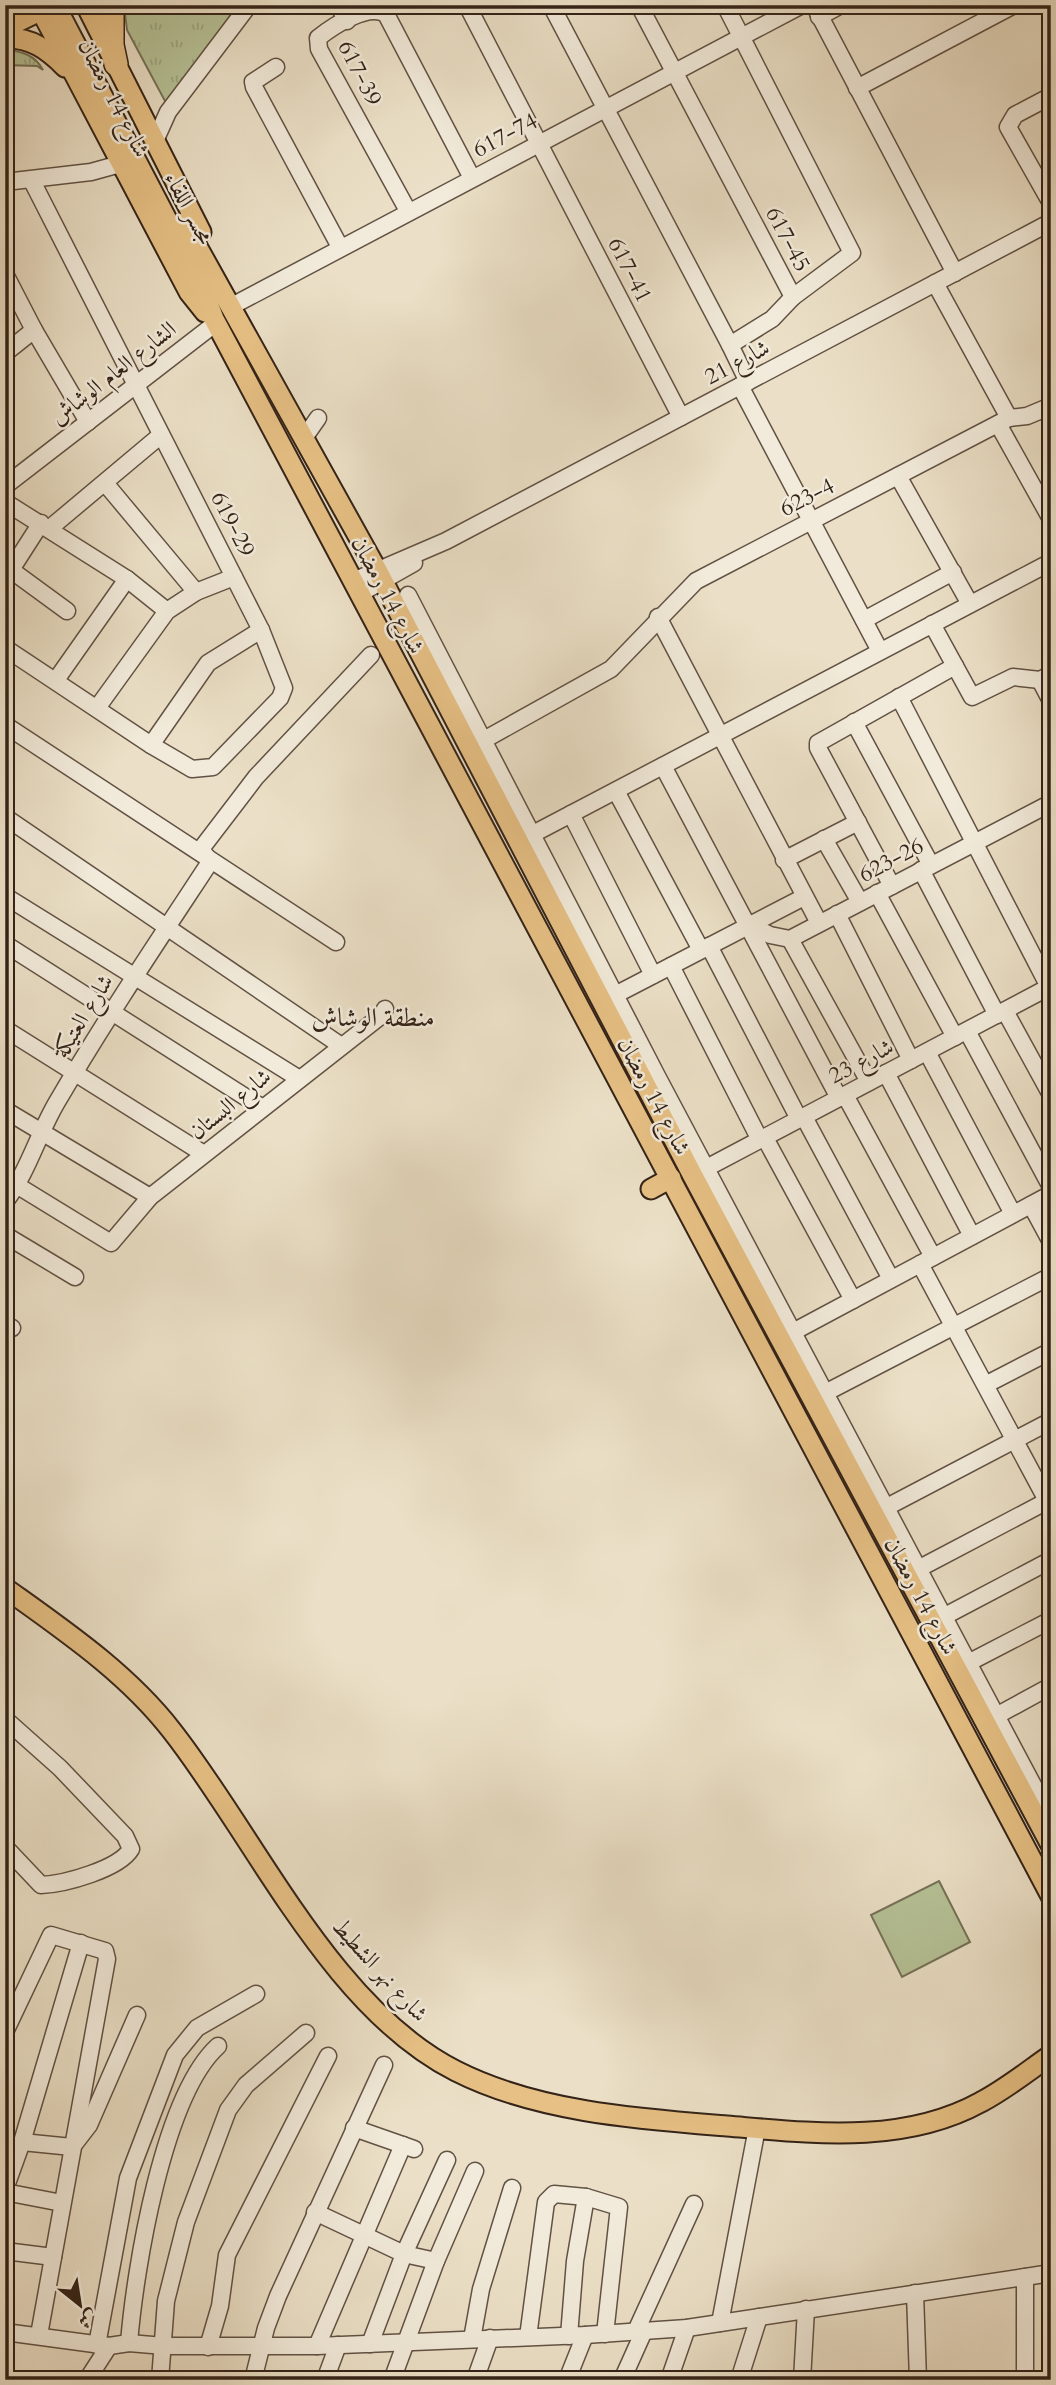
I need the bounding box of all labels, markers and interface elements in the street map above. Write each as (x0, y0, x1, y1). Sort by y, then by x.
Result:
street label: شارع 14 رمضان (67, 33, 157, 164)
street label: 617-39 (330, 35, 390, 111)
street label: 617-74 (467, 105, 543, 165)
street label: مجسر اللقاء (157, 166, 221, 250)
street label: 617-45 (758, 201, 818, 277)
street label: 617-41 (600, 232, 660, 308)
street label: الشارع العام الوشاش (43, 314, 185, 435)
street label: شارع 21 (699, 332, 777, 396)
street label: 623-4 (774, 470, 840, 524)
street label: 619-29 (203, 486, 263, 562)
street label: شارع 14 رمضان (340, 531, 432, 661)
street label: 623-26 (853, 830, 929, 890)
street label: شارع العتيکة (45, 968, 124, 1067)
district label: منطقة الوشاش (311, 1000, 435, 1035)
street label: شارع 23 (823, 1031, 901, 1095)
street label: شارع 14 رمضان (606, 1032, 698, 1162)
street label: شارع البستان (182, 1061, 280, 1150)
street label: شارع 14 رمضان (873, 1532, 965, 1662)
street label: شارع نهر الشطيط (322, 1911, 435, 2031)
north arrow (46, 2270, 116, 2340)
text: ش (73, 2303, 103, 2335)

